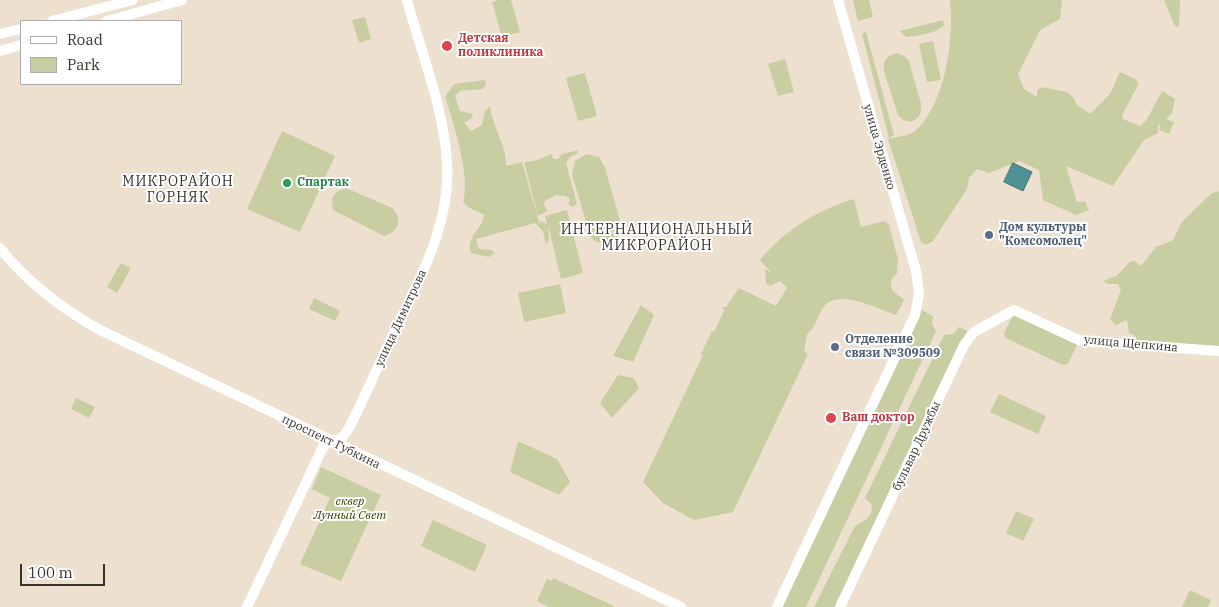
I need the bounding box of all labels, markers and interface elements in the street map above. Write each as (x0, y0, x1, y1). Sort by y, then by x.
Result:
legend (20, 20, 182, 85)
text: Road (67, 30, 103, 49)
place label: Детская поликлиника (458, 32, 543, 60)
marker: Детская поликлиника (440, 39, 454, 53)
text: Park (67, 55, 100, 74)
street label: улица Эрденко (860, 102, 898, 192)
district label: МИКРОРАЙОН ГОРНЯК (121, 174, 235, 206)
place label: Спартак (297, 176, 349, 190)
marker: Спартак (281, 177, 293, 189)
place label: Дом культуры "Комсомолец" (999, 221, 1087, 249)
district label: ИНТЕРНАЦИОНАЛЬНЫЙ МИКРОРАЙОН (559, 222, 755, 254)
marker: Дом культуры "Комсомолец" (983, 229, 995, 241)
street label: улица Димитрова (372, 267, 430, 369)
place label: Отделение связи №309509 (845, 333, 940, 361)
street label: улица Щепкина (1083, 333, 1179, 355)
marker: Отделение связи №309509 (829, 341, 841, 353)
street label: бульвар Дружбы (890, 399, 944, 493)
marker: Ваш доктор (824, 411, 838, 425)
place label: Ваш доктор (842, 411, 915, 425)
street label: проспект Губкина (279, 412, 383, 472)
park label: сквер Лунный Свет (314, 495, 386, 523)
scale bar (22, 554, 108, 586)
text: 100 m (28, 563, 73, 582)

